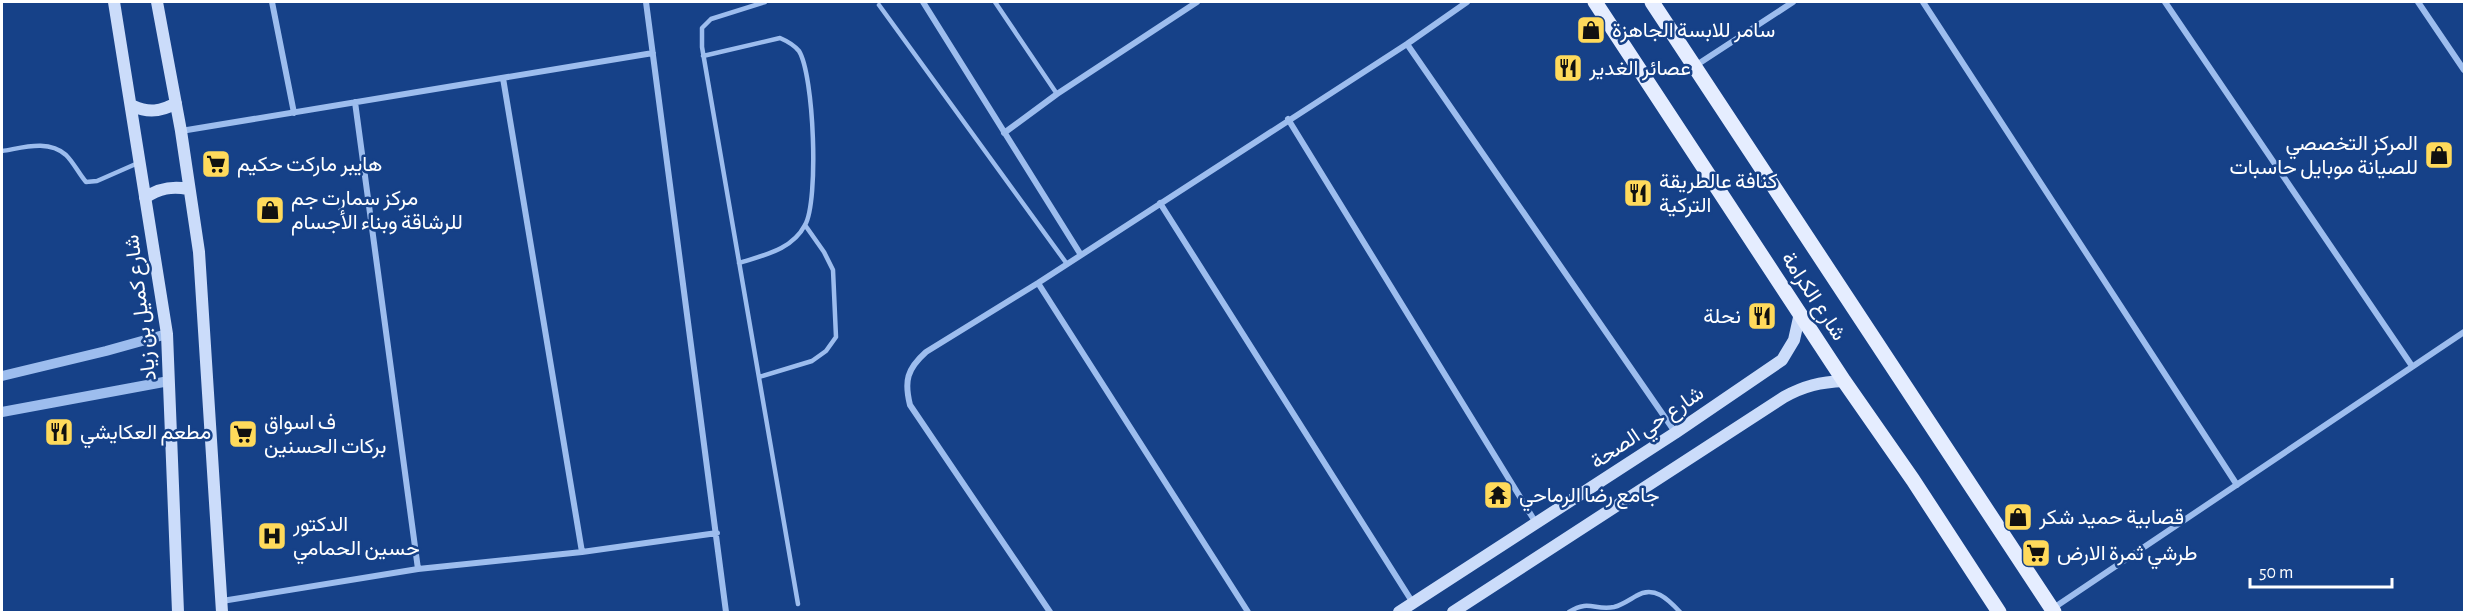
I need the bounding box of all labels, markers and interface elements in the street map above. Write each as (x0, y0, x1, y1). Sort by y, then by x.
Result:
shop icon: سامر للابسة الجاهزة (1575, 14, 1607, 46)
place label: سامر للابسة الجاهزة (1612, 20, 1775, 43)
restaurant icon: عصائر الغدير (1552, 52, 1584, 84)
place label: عصائر الغدير (1588, 58, 1691, 81)
place label: المركز التخصصي للصيانة موبايل حاسبات (2229, 133, 2418, 180)
shop icon: المركز التخصصي للصيانة موبايل حاسبات (2423, 139, 2455, 171)
supermarket icon: هایبر مارکت حکیم (200, 148, 232, 180)
place label: هایبر مارکت حکیم (237, 154, 382, 178)
place label: كنافة عالطريقة التركية (1659, 171, 1778, 218)
restaurant icon: كنافة عالطريقة التركية (1622, 177, 1654, 209)
place label: مركز سمارت جم للرشاقة وبناء الأجسام (291, 188, 463, 236)
shop icon: مركز سمارت جم للرشاقة وبناء الأجسام (254, 194, 286, 226)
street label: شارع كميل بن زياد (121, 233, 163, 382)
street label: شارع الكرامة (1775, 248, 1850, 346)
restaurant icon: نحلة (1746, 300, 1778, 332)
place label: نحلة (1703, 306, 1741, 327)
street label: شارع حي الصحة (1587, 382, 1711, 478)
place label: ف اسواق بركات الحسنين (264, 412, 387, 459)
restaurant icon: مطعم العكايشي (43, 416, 75, 448)
supermarket icon: ف اسواق بركات الحسنين (227, 418, 259, 450)
place label: مطعم العكايشي (80, 422, 211, 449)
temple icon: جامع رضا الرماحي (1482, 479, 1514, 511)
place label: جامع رضا الرماحي (1519, 485, 1660, 512)
shop icon: قصابية حميد شكر (2002, 501, 2034, 533)
place label: قصابية حميد شكر (2038, 507, 2184, 530)
place label: الدكتور حسين الحمامي (292, 514, 420, 565)
hospital icon: الدكتور حسين الحمامي (256, 520, 288, 552)
supermarket icon: طرشي ثمرة الارض (2020, 537, 2052, 569)
place label: طرشي ثمرة الارض (2057, 543, 2198, 570)
scale bar (2250, 551, 2392, 589)
text: 50 m (2259, 564, 2293, 582)

